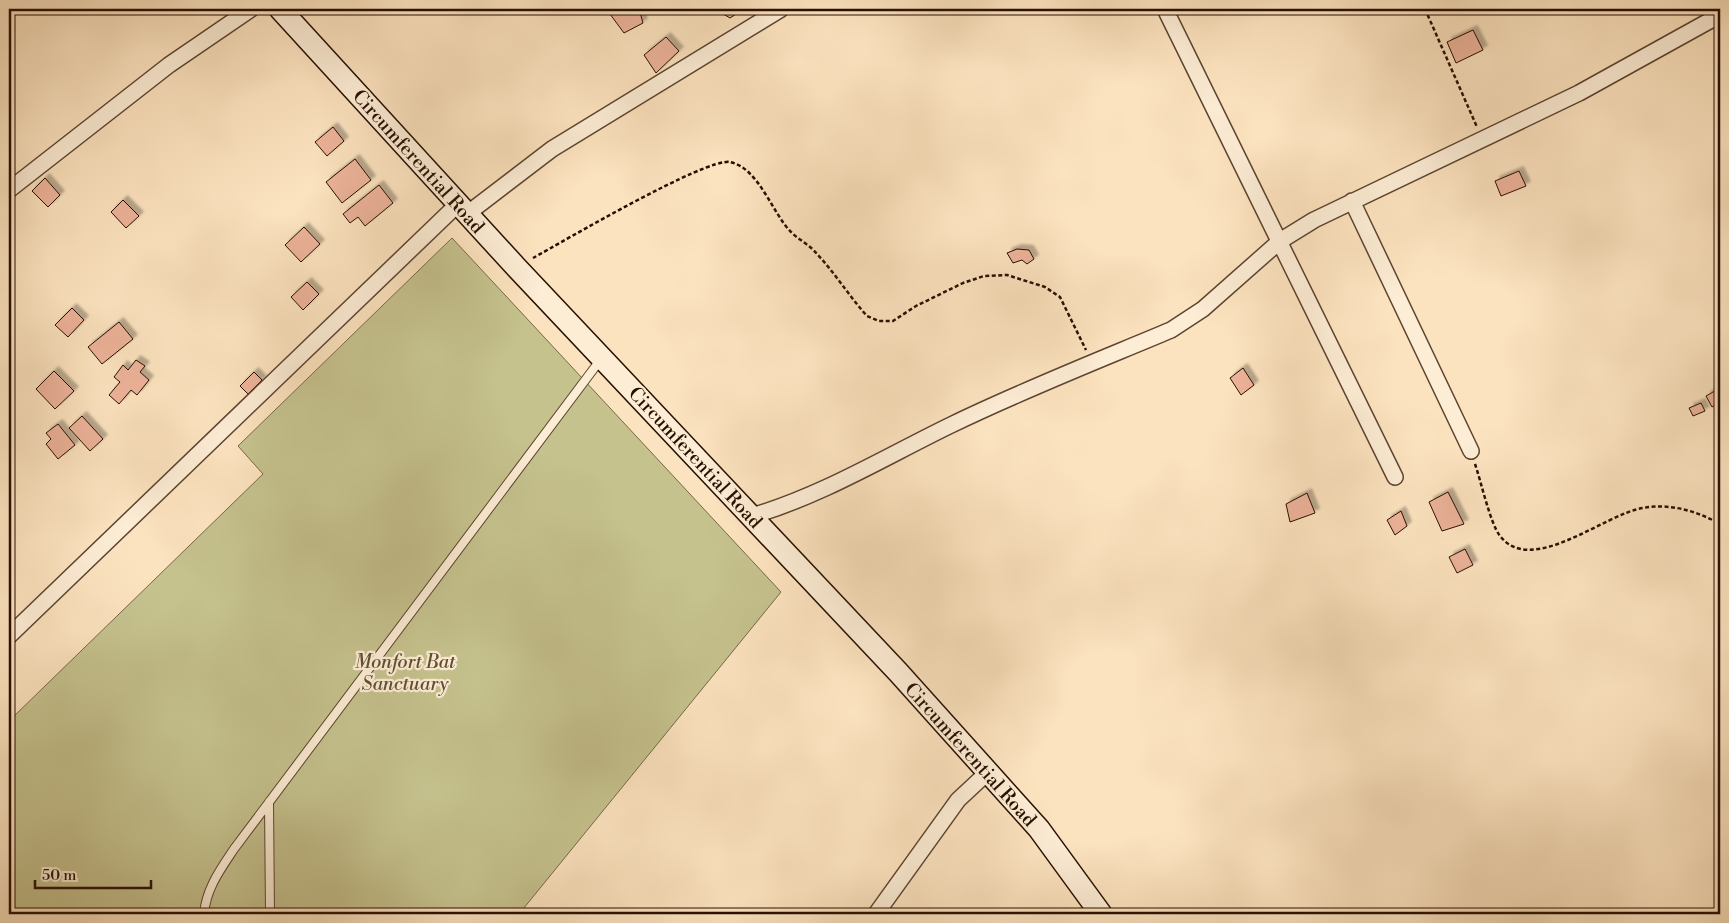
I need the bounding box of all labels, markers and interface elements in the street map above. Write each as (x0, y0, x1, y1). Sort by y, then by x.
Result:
street label: Circumferential Road (347, 85, 489, 239)
street label: Circumferential Road (623, 382, 767, 534)
park label: Monfort Bat Sanctuary (355, 650, 456, 696)
street label: Circumferential Road (899, 678, 1041, 832)
scale bar (35, 858, 151, 890)
text: 50 m (42, 866, 76, 885)

